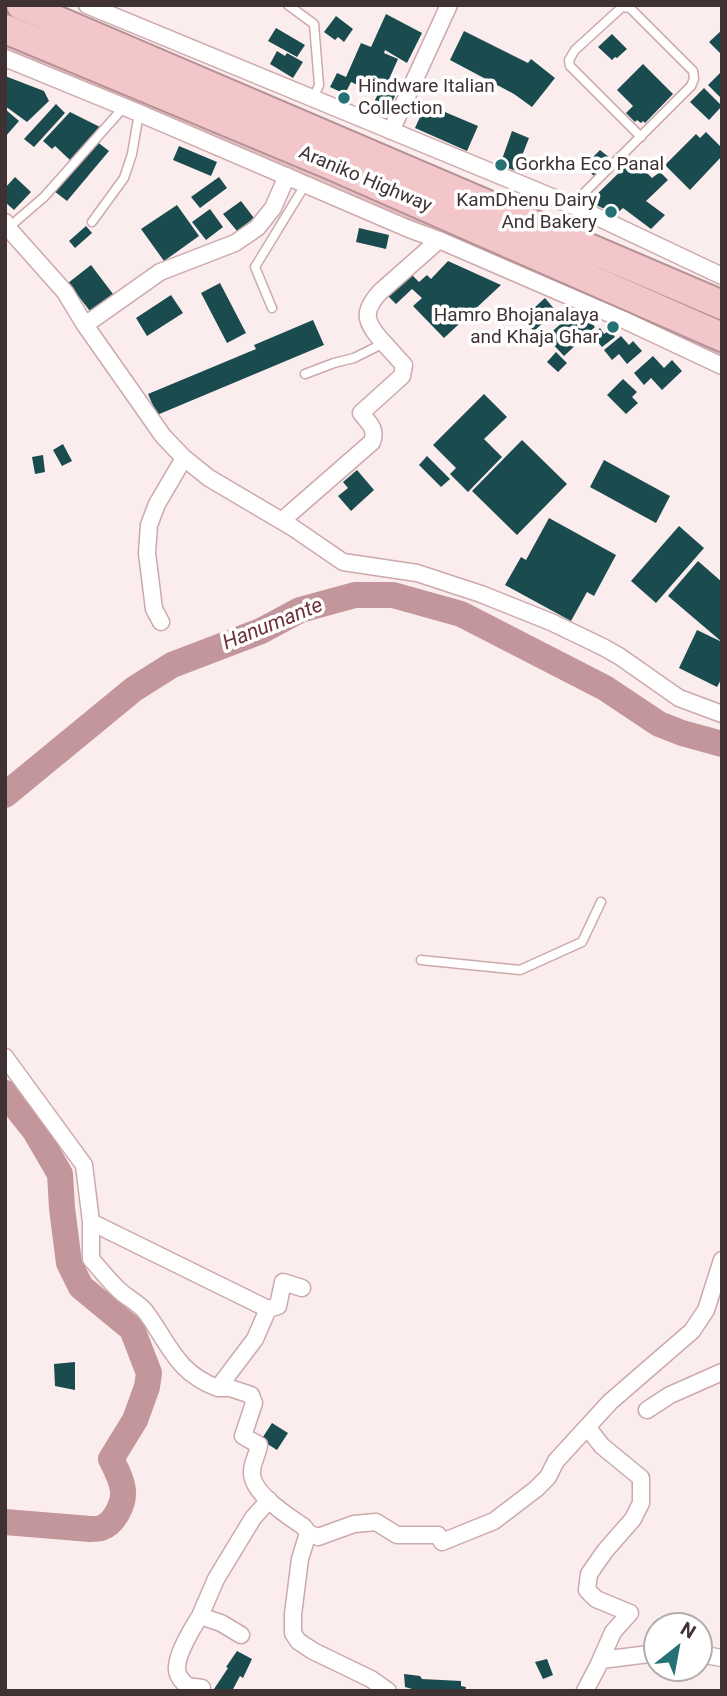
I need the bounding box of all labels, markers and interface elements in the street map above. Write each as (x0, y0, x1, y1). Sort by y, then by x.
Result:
place label: Hindware Italian Collection (358, 76, 495, 120)
marker: Hindware Italian Collection (336, 90, 352, 106)
street label: Araniko Highway (295, 142, 435, 218)
place label: Gorkha Eco Panal (515, 154, 664, 176)
marker: Gorkha Eco Panal (493, 157, 509, 173)
place label: KamDhenu Dairy And Bakery (456, 190, 597, 234)
marker: KamDhenu Dairy And Bakery (603, 204, 619, 220)
place label: Hamro Bhojanalaya and Khaja Ghar (434, 305, 599, 349)
marker: Hamro Bhojanalaya and Khaja Ghar (605, 319, 621, 335)
water label: Hanumante (219, 594, 327, 656)
north arrow (643, 1612, 713, 1682)
text: N (676, 1617, 700, 1644)

